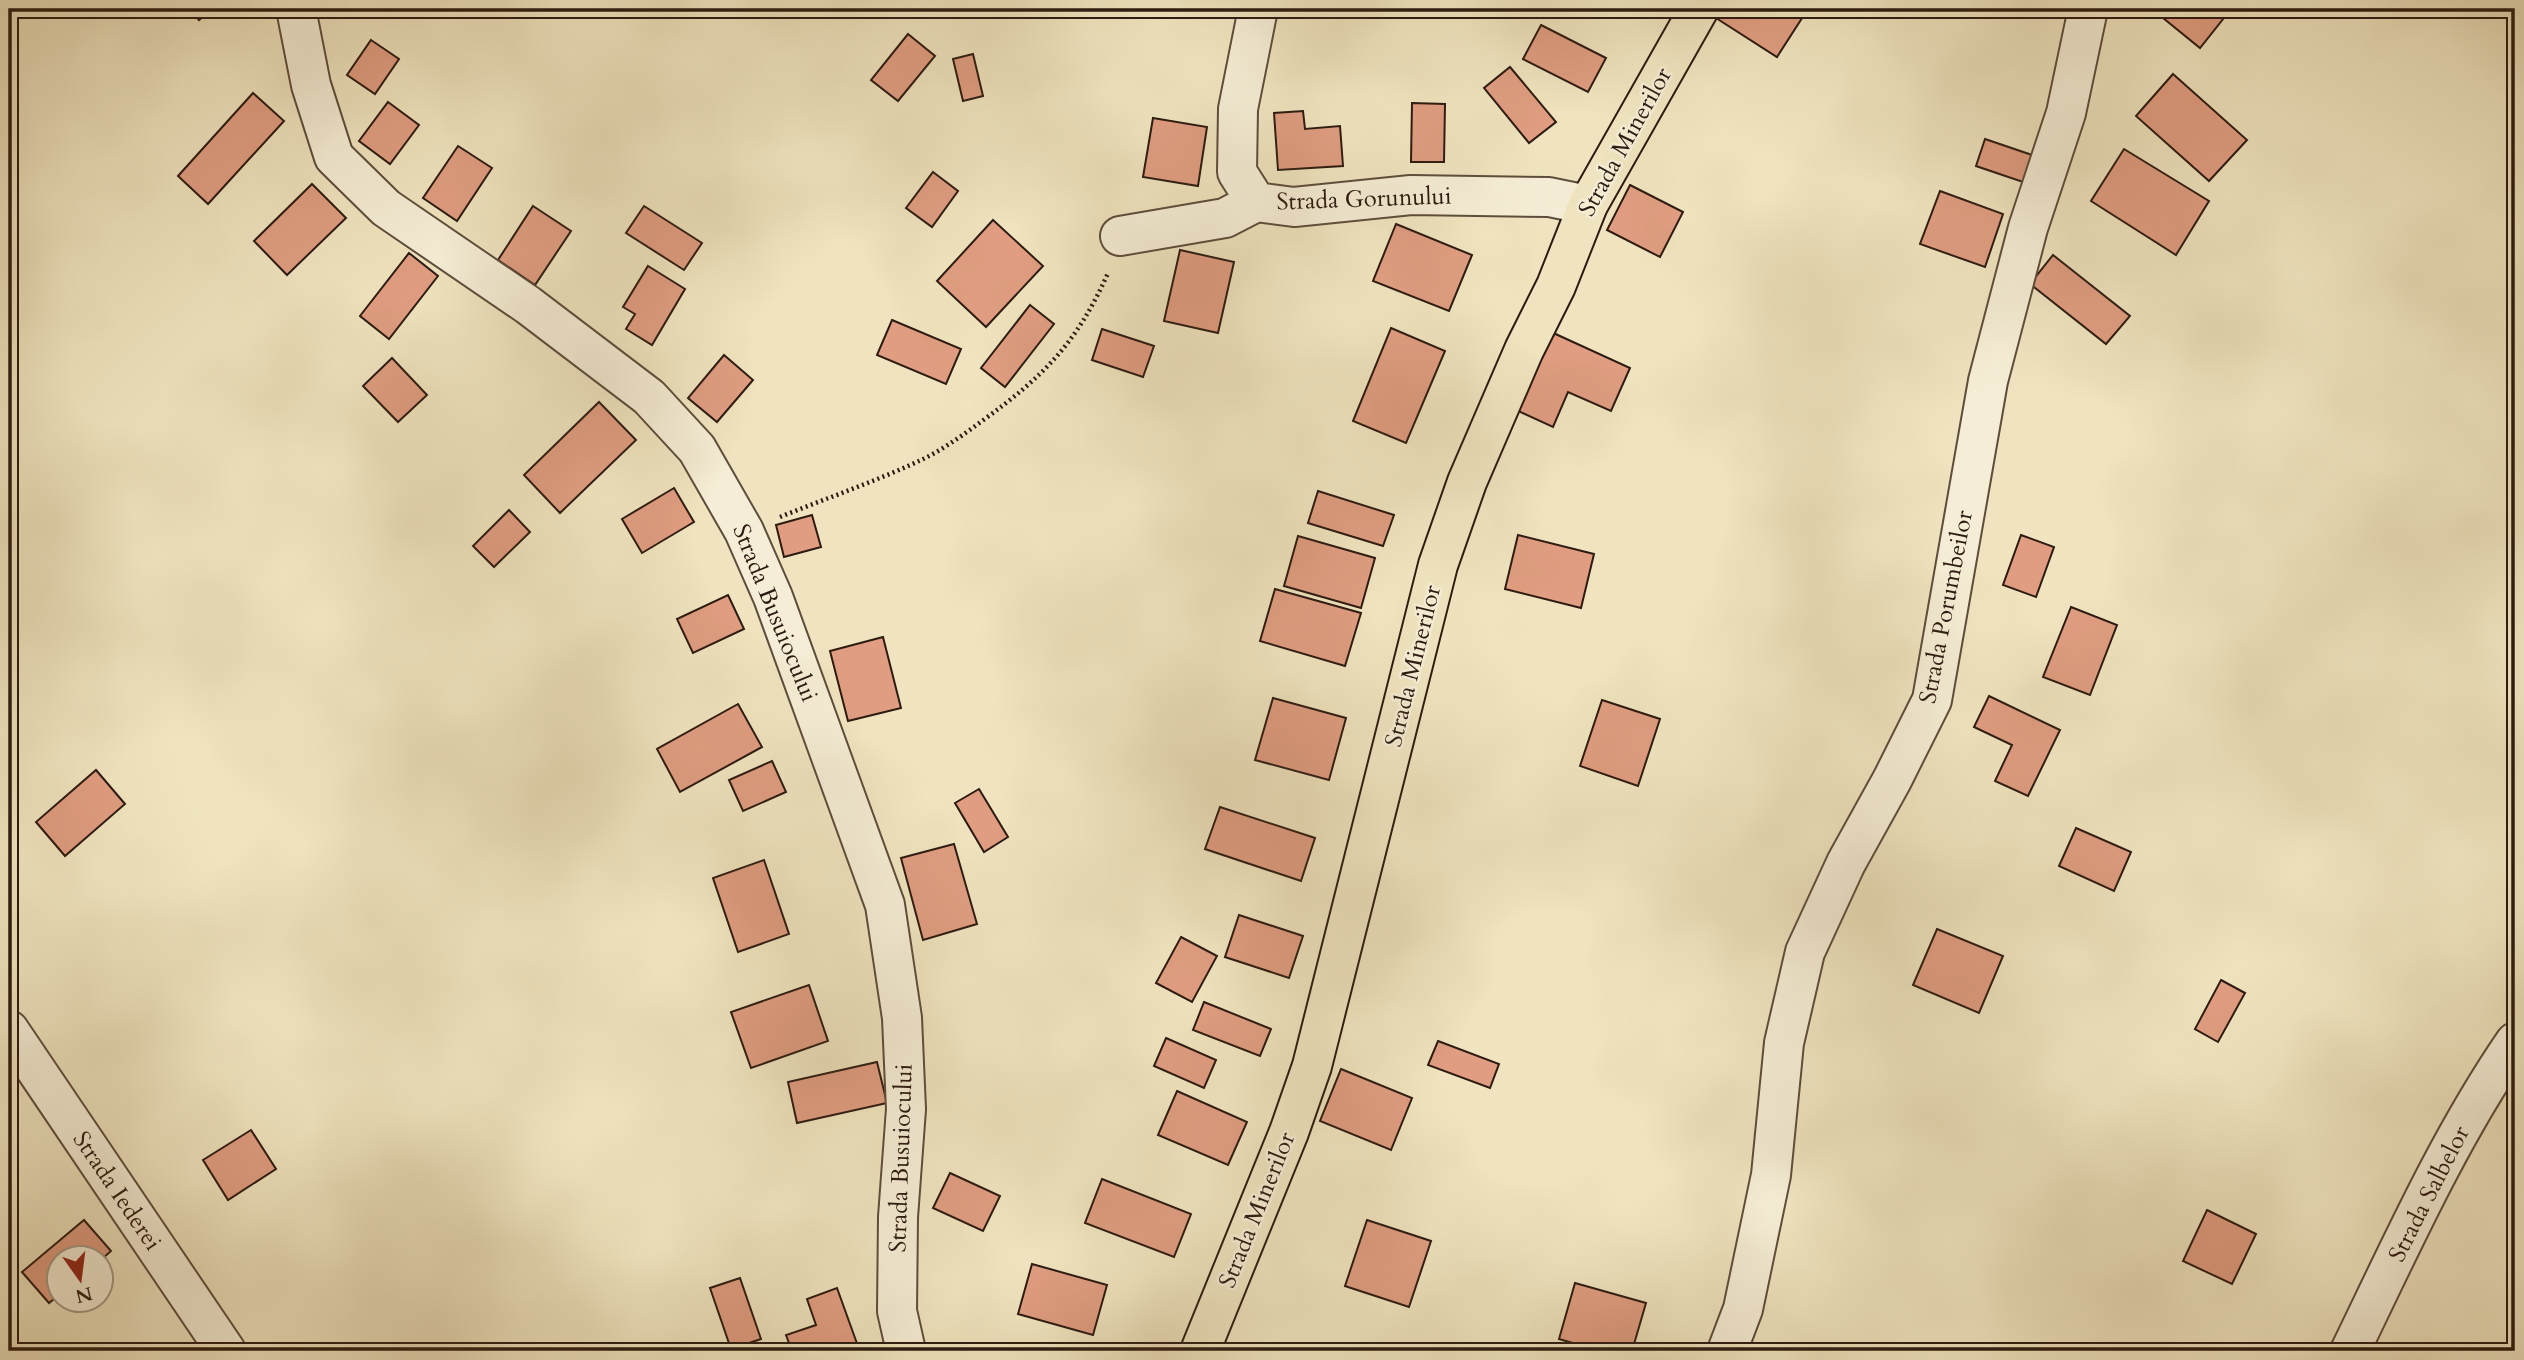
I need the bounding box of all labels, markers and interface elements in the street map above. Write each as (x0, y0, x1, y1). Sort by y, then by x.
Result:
street label: Strada Minerilor (1570, 61, 1680, 222)
street label: Strada Gorunului (1276, 179, 1452, 219)
street label: Strada Porumbeilor (1911, 507, 1981, 706)
street label: Strada Busuiocului (724, 519, 826, 707)
street label: Strada Minerilor (1377, 581, 1449, 750)
street label: Strada Busuiocului (881, 1063, 921, 1253)
street label: Strada Salbelor (2381, 1120, 2478, 1268)
street label: Strada Iederei (65, 1125, 169, 1257)
street label: Strada Minerilor (1211, 1127, 1303, 1293)
north arrow (46, 1244, 116, 1314)
text: N (72, 1280, 95, 1309)

